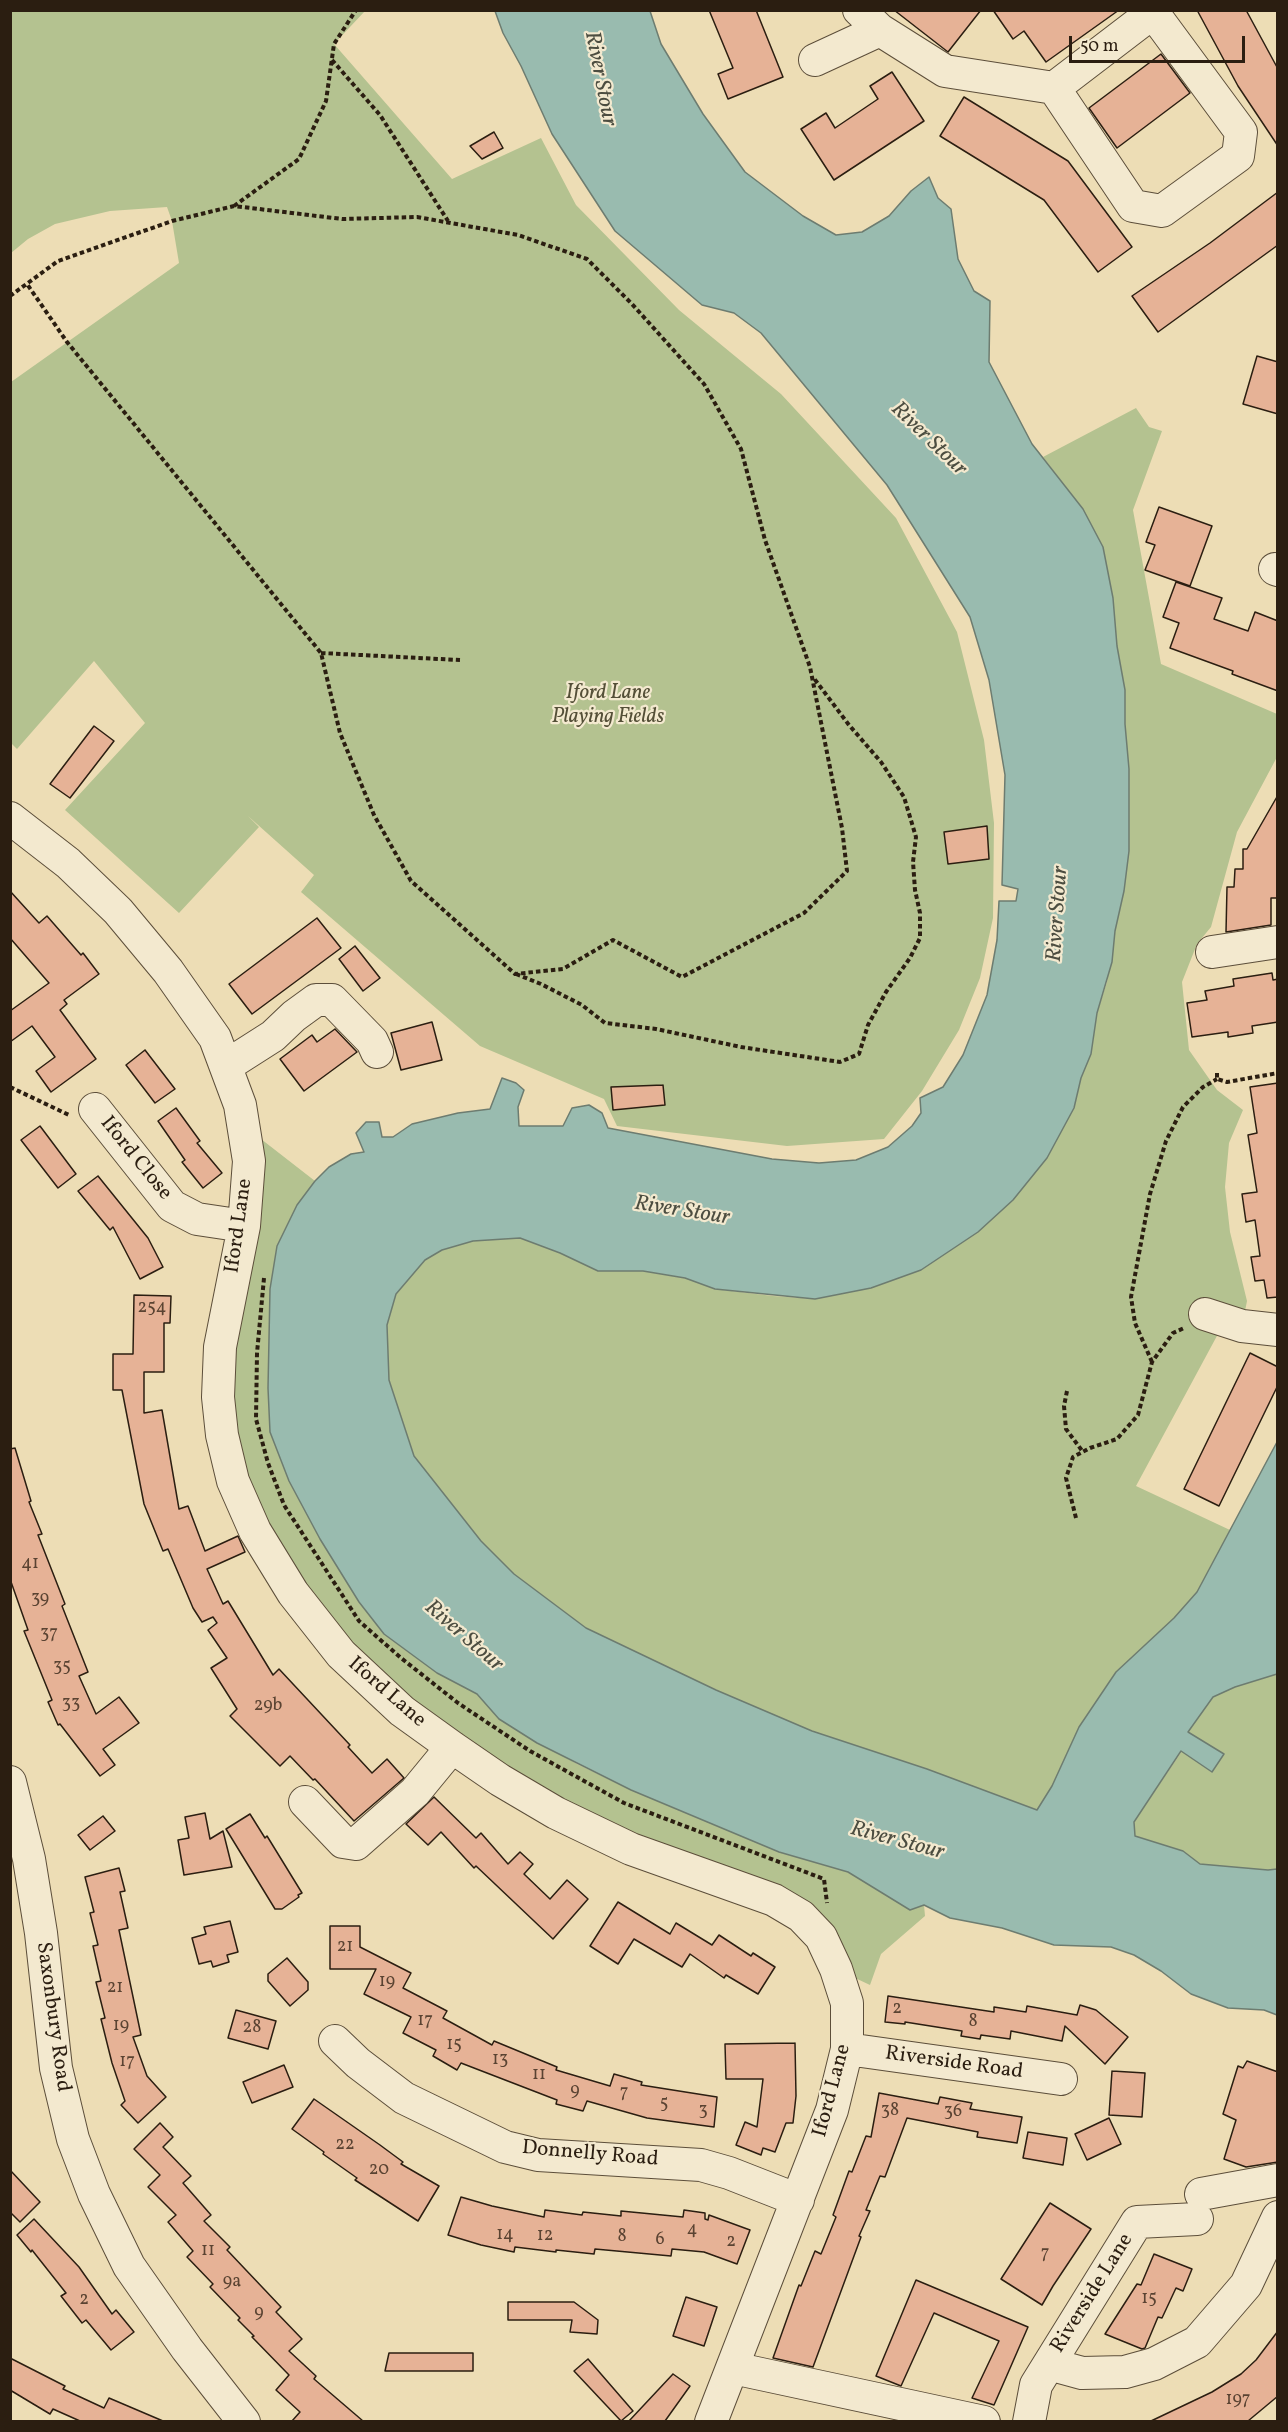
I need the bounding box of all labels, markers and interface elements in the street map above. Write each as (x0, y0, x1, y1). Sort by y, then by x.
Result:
scale bar (1072, 24, 1248, 62)
water label: River Stour (577, 29, 621, 129)
text: 50 m (1080, 34, 1119, 59)
water label: River Stour (884, 397, 972, 483)
park label: Iford Lane Playing Fields (552, 681, 664, 731)
water label: River Stour (1042, 865, 1076, 963)
street label: Iford Close (94, 1112, 176, 1206)
street label: Iford Lane (221, 1177, 259, 1275)
water label: River Stour (632, 1191, 732, 1233)
house number: 254 (137, 1298, 167, 1320)
house number: 41 (21, 1554, 39, 1576)
house number: 39 (31, 1589, 49, 1611)
water label: River Stour (418, 1595, 508, 1679)
house number: 37 (40, 1624, 58, 1646)
street label: Iford Lane (342, 1652, 430, 1734)
house number: 35 (53, 1657, 71, 1679)
house number: 33 (62, 1694, 80, 1716)
house number: 29b (254, 1696, 282, 1718)
water label: River Stour (847, 1817, 947, 1867)
house number: 21 (337, 1937, 353, 1959)
street label: Saxonbury Road (29, 1940, 75, 2094)
house number: 19 (379, 1972, 395, 1994)
house number: 21 (107, 1978, 123, 2000)
house number: 2 (892, 1999, 902, 2021)
house number: 17 (417, 2011, 433, 2033)
house number: 8 (968, 2012, 978, 2034)
house number: 19 (113, 2016, 129, 2038)
house number: 28 (243, 2018, 261, 2040)
house number: 15 (446, 2035, 462, 2057)
street label: Iford Lane (808, 2042, 858, 2140)
street label: Riverside Road (883, 2042, 1025, 2086)
house number: 13 (492, 2050, 508, 2072)
house number: 17 (119, 2052, 135, 2074)
house number: 11 (532, 2065, 546, 2087)
house number: 9 (570, 2081, 580, 2103)
house number: 7 (620, 2083, 628, 2105)
house number: 5 (660, 2094, 668, 2116)
house number: 3 (698, 2101, 708, 2123)
house number: 38 (881, 2101, 899, 2123)
house number: 36 (944, 2102, 962, 2124)
house number: 22 (335, 2135, 355, 2157)
street label: Donnelly Road (521, 2136, 659, 2174)
house number: 20 (369, 2160, 389, 2182)
house number: 4 (687, 2220, 697, 2242)
house number: 14 (496, 2225, 514, 2247)
house number: 12 (537, 2226, 553, 2248)
house number: 8 (617, 2227, 627, 2249)
house number: 6 (655, 2230, 665, 2252)
street label: Riverside Lane (1046, 2230, 1140, 2358)
house number: 2 (726, 2232, 736, 2254)
house number: 11 (201, 2241, 215, 2263)
house number: 7 (1041, 2244, 1049, 2266)
house number: 9a (223, 2272, 241, 2294)
house number: 15 (1141, 2289, 1157, 2311)
house number: 2 (79, 2290, 89, 2312)
house number: 9 (254, 2303, 264, 2325)
house number: 197 (1225, 2390, 1251, 2412)

